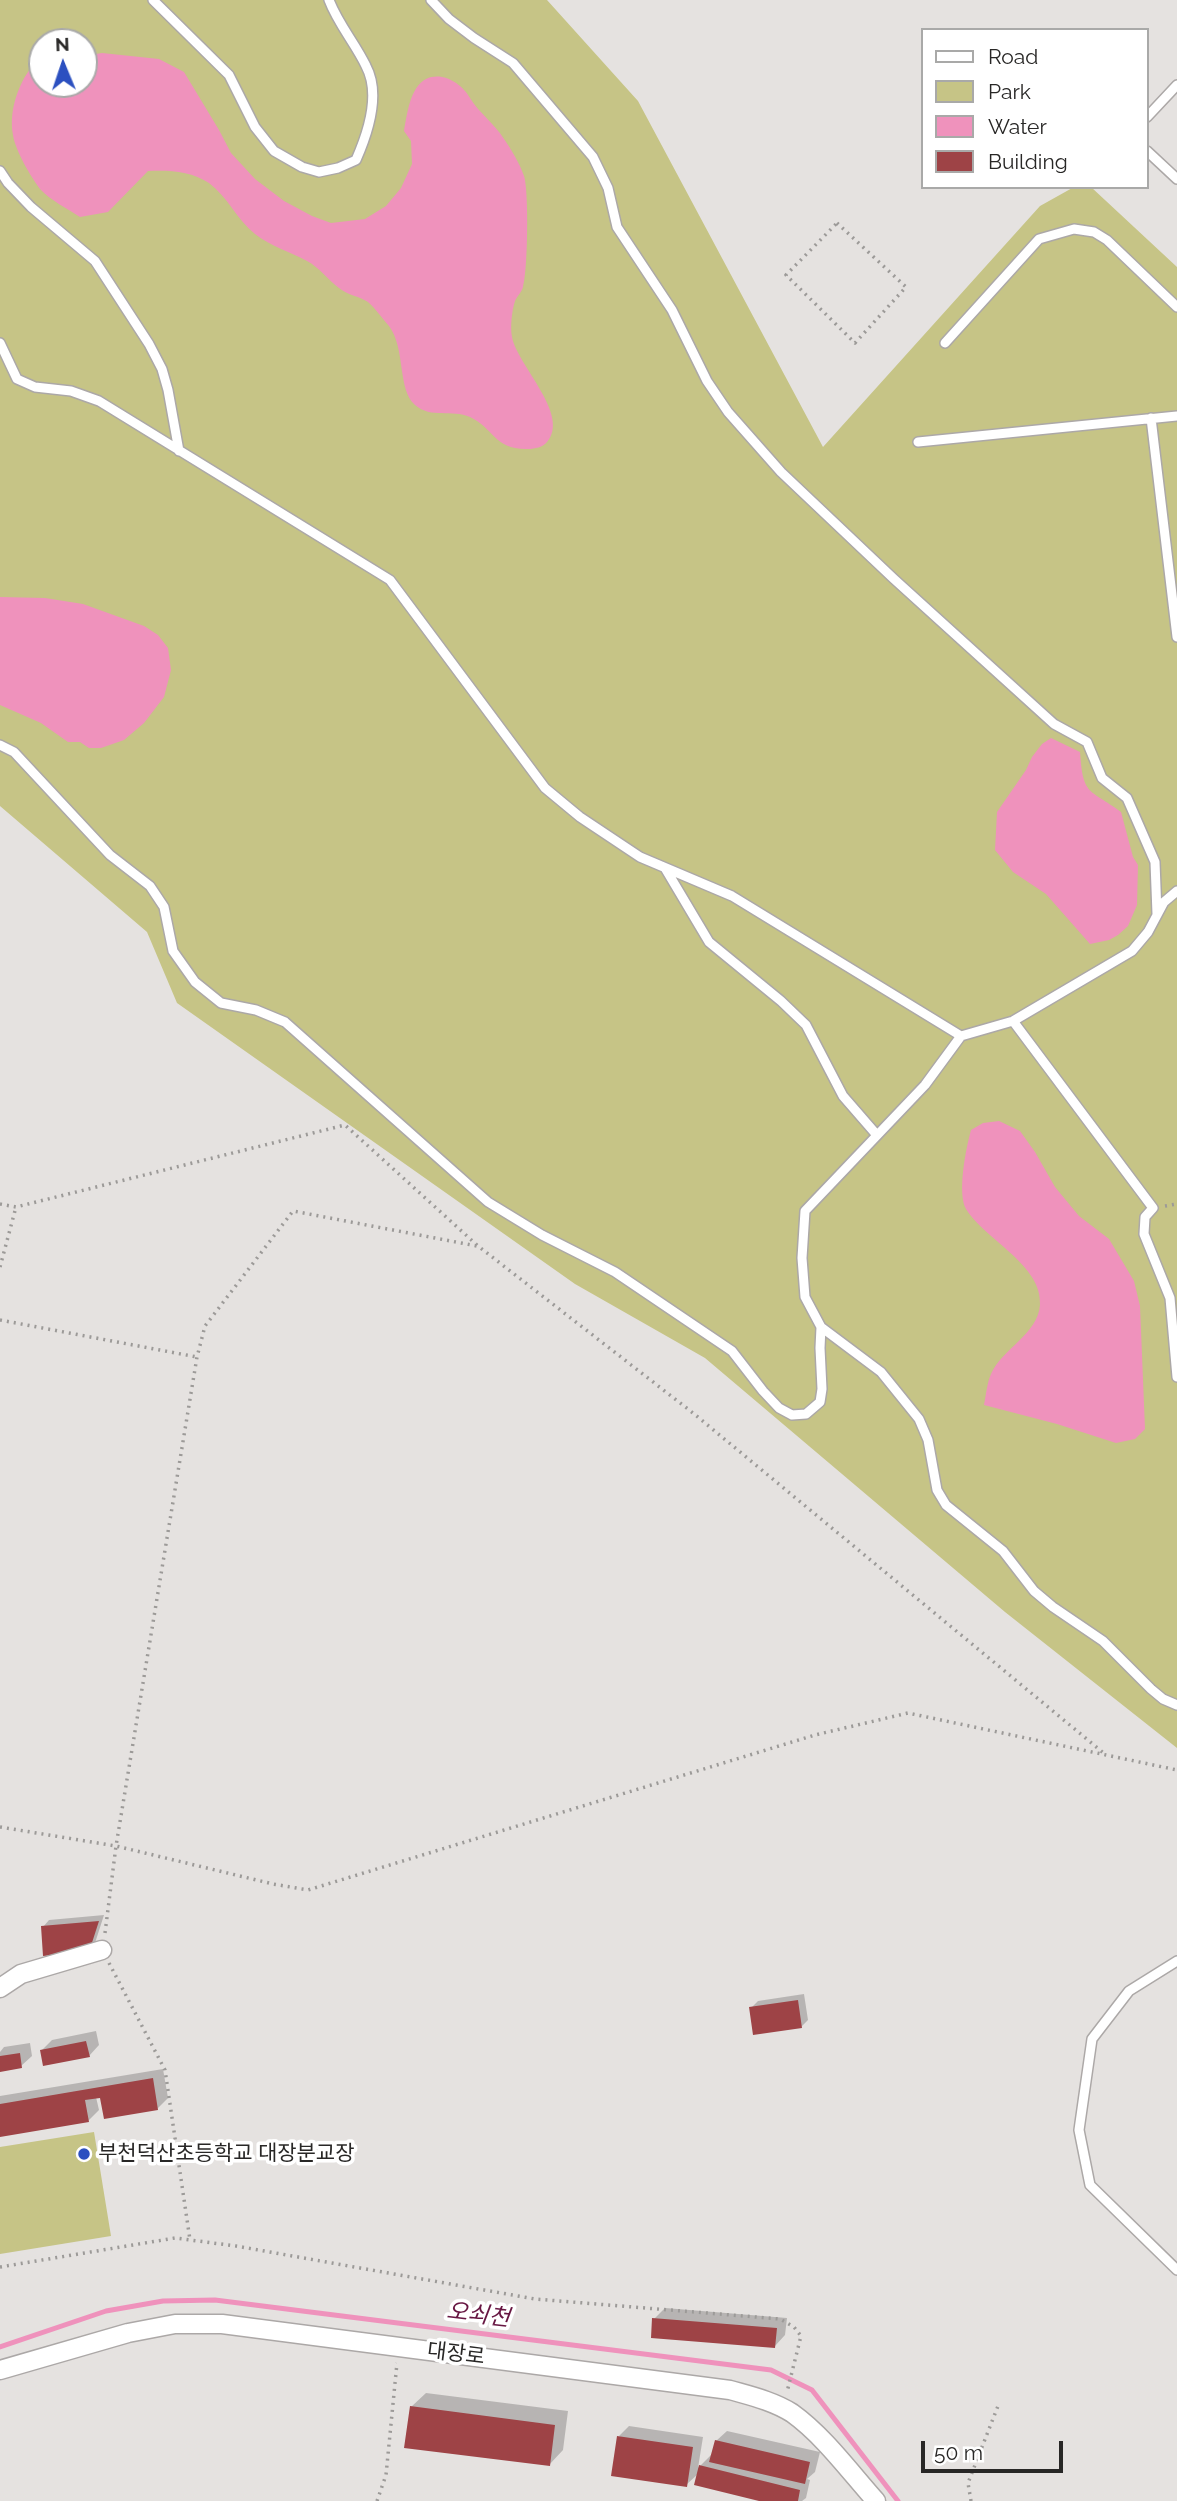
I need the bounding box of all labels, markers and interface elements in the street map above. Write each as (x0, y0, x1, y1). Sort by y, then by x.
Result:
north arrow (28, 28, 98, 98)
legend (922, 28, 1149, 189)
text: N (55, 33, 70, 55)
text: Road (988, 44, 1038, 69)
text: Park (988, 79, 1031, 104)
text: Water (988, 114, 1047, 139)
text: Building (988, 149, 1068, 174)
place label: 부천덕산초등학교 대장분교장 (98, 2141, 355, 2167)
marker: 부천덕산초등학교 대장분교장 (76, 2146, 92, 2162)
water label: 오쇠천 (445, 2297, 511, 2333)
street label: 대장로 (426, 2338, 486, 2370)
scale bar (925, 2428, 1067, 2472)
text: 50 m (934, 2440, 983, 2465)

